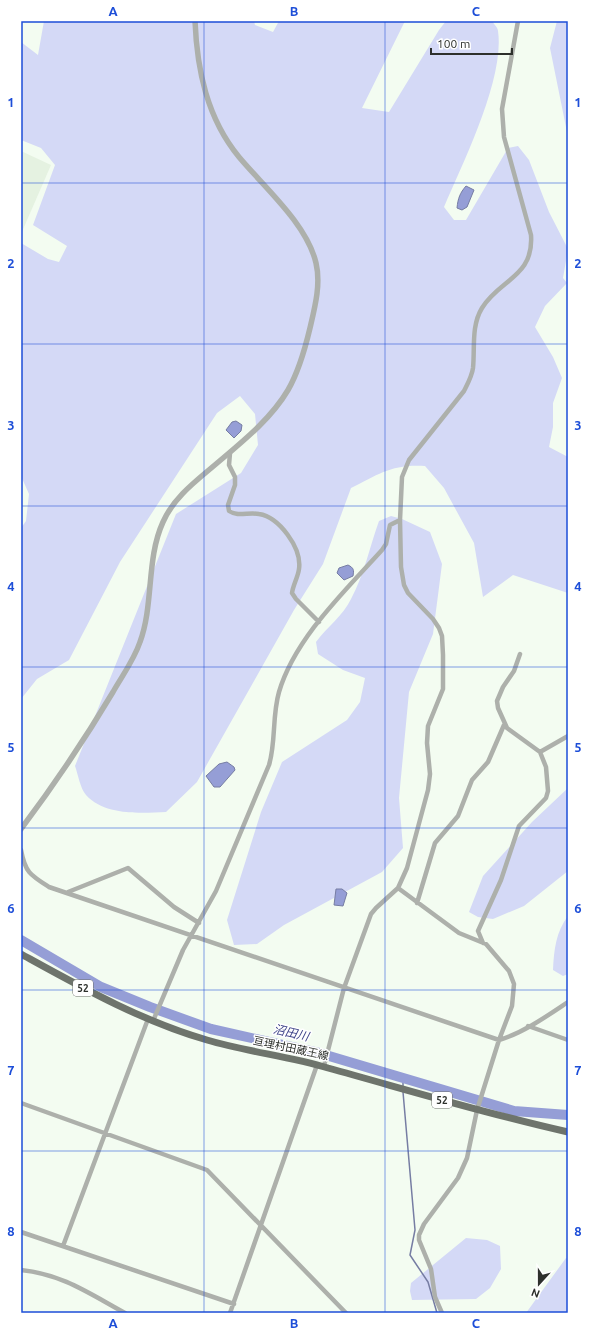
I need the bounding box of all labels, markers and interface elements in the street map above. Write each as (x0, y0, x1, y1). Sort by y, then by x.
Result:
text: A (108, 4, 118, 18)
text: B (290, 4, 299, 18)
text: C (472, 4, 481, 18)
scale bar (431, 30, 512, 56)
text: 100 m (437, 37, 470, 50)
text: 1 (7, 95, 15, 109)
text: 1 (574, 95, 582, 109)
text: 2 (7, 256, 15, 270)
text: 2 (574, 256, 582, 270)
text: 3 (7, 418, 15, 432)
text: 3 (574, 418, 582, 432)
text: 4 (7, 579, 15, 593)
text: 4 (574, 579, 582, 593)
text: 5 (7, 740, 15, 754)
text: 5 (574, 740, 582, 754)
text: 6 (7, 901, 15, 915)
text: 6 (574, 901, 582, 915)
road number: 52 (73, 980, 93, 996)
water label: 沼田川 (272, 1022, 312, 1043)
street label: 亘理村田蔵王線 (252, 1034, 330, 1062)
text: 7 (7, 1063, 15, 1077)
text: 7 (574, 1063, 582, 1077)
road number: 52 (432, 1092, 452, 1108)
text: 8 (7, 1224, 15, 1238)
text: 8 (574, 1224, 582, 1238)
north arrow (519, 1264, 559, 1304)
text: N (529, 1286, 541, 1300)
text: A (108, 1316, 118, 1330)
text: B (290, 1316, 299, 1330)
text: C (472, 1316, 481, 1330)

